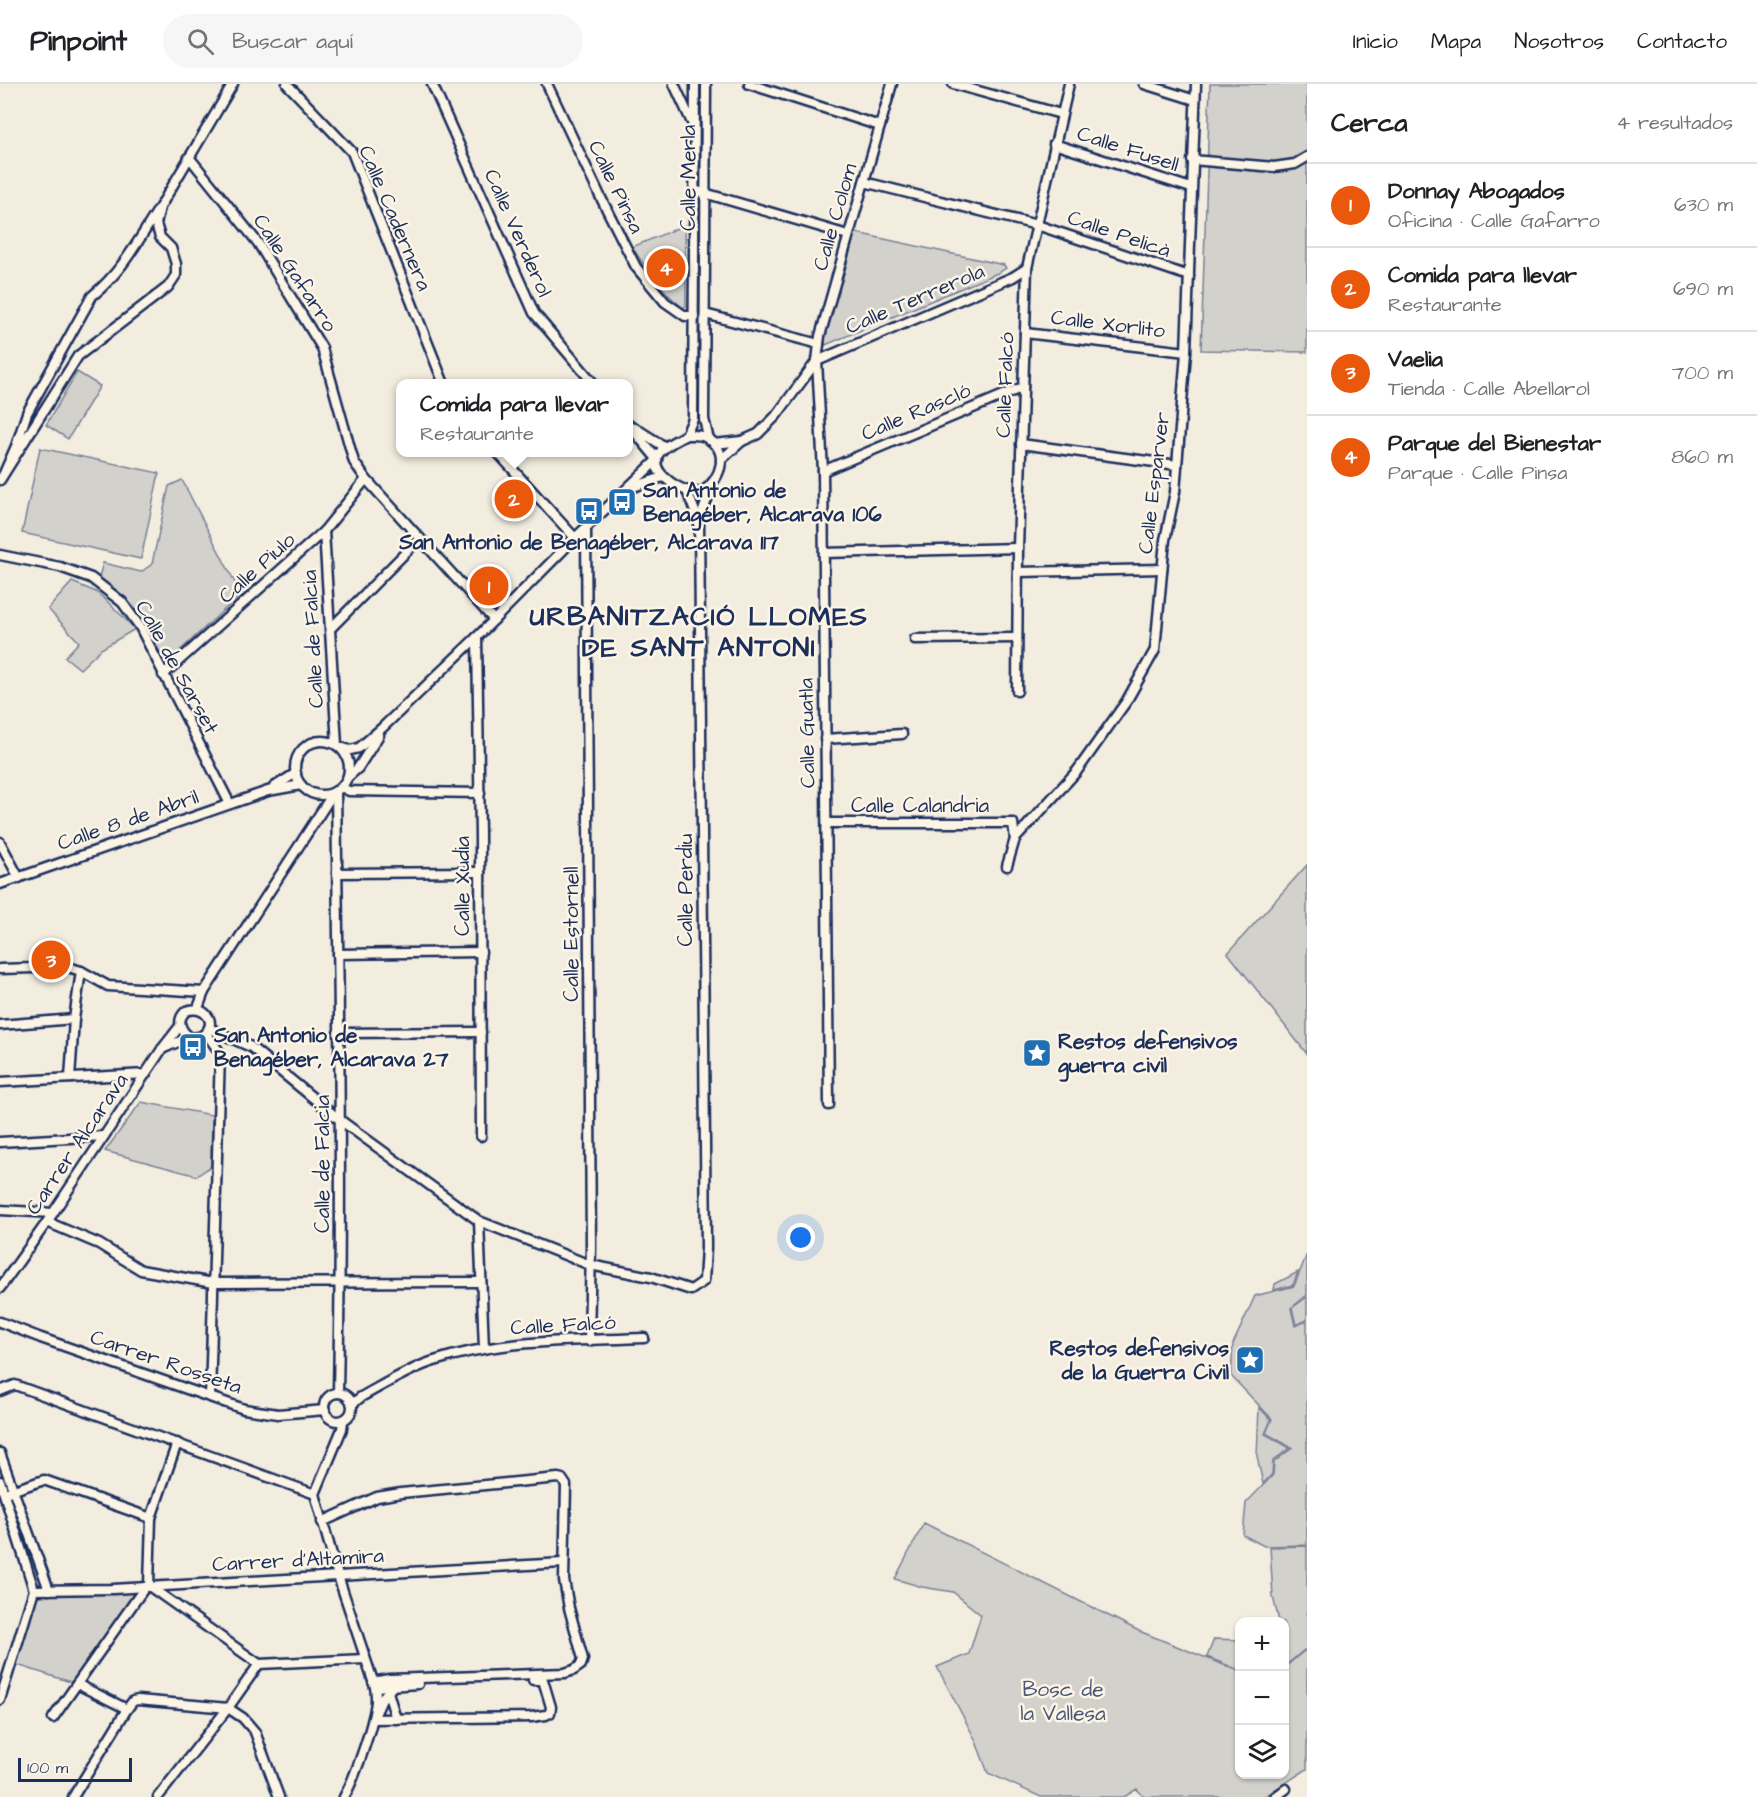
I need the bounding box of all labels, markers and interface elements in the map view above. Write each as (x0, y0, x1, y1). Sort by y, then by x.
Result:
search box (163, 14, 583, 68)
text: Pinpoint (30, 22, 127, 61)
icon: search (184, 25, 217, 58)
text: Buscar aquí (232, 26, 353, 57)
text: Inicio (1353, 27, 1398, 56)
text: Mapa (1431, 27, 1481, 56)
text: Nosotros (1514, 27, 1604, 56)
text: Contacto (1637, 27, 1727, 56)
text: Cerca (1331, 105, 1408, 141)
text: 4 resultados (1616, 109, 1733, 137)
street label: Calle Fusell (1073, 119, 1183, 179)
street label: Calle Merla (674, 125, 703, 231)
street label: Calle Pinsa (581, 136, 651, 239)
street label: Calle Cadernera (351, 141, 439, 295)
street label: Calle Colom (806, 159, 864, 274)
street label: Calle Verderol (477, 165, 559, 301)
text: Donnay Abogados (1388, 176, 1565, 207)
text: 1 (1349, 191, 1352, 219)
text: 630 m (1674, 191, 1733, 219)
street label: Calle Pelicà (1064, 203, 1175, 265)
text: Oficina · Calle Gafarro (1388, 207, 1600, 235)
street label: Calle Gafarro (246, 208, 344, 338)
pin: 4 (646, 246, 686, 291)
street label: Calle Terrerola (841, 257, 989, 341)
text: Comida para llevar (1388, 260, 1577, 291)
text: 2 (1345, 275, 1356, 303)
text: 690 m (1673, 275, 1733, 303)
text: Restaurante (1388, 291, 1502, 319)
street label: Calle Xorlito (1049, 303, 1167, 345)
street label: Calle Falcó (989, 332, 1021, 438)
text: Vaelia (1388, 344, 1443, 375)
text: 3 (1345, 359, 1356, 387)
text: 700 m (1672, 359, 1733, 387)
text: Tienda · Calle Abellarol (1388, 375, 1590, 403)
street label: Calle Rascló (857, 376, 975, 448)
popup (396, 379, 633, 457)
text: Comida para llevar (420, 389, 609, 420)
street label: Calle Esparver (1131, 410, 1178, 556)
text: Restaurante (420, 420, 534, 448)
text: Parque del Bienestar (1388, 428, 1601, 459)
text: 4 (1344, 443, 1357, 471)
text: 860 m (1671, 443, 1733, 471)
text: Parque · Calle Pinsa (1388, 459, 1568, 487)
pin: 2 (494, 476, 534, 522)
place label: San Antonio de Benagéber, Alcarava 106 (642, 476, 882, 531)
bus stop icon: San Antonio de Benagéber, Alcarava 106 (606, 486, 638, 518)
bus stop icon: San Antonio de Benagéber, Alcarava 117 (573, 495, 605, 527)
street label: Calle Piulo (212, 526, 302, 610)
place label: San Antonio de Benagéber, Alcarava 117 (398, 528, 779, 559)
pin: 1 (470, 564, 508, 608)
street label: Calle de Falcia (295, 569, 331, 709)
street label: Calle de Sarset (128, 595, 226, 739)
district label: URBANITZACIÓ LLOMES DE SANT ANTONI (530, 598, 868, 667)
street label: Calle Guatla (792, 677, 822, 788)
street label: Calle 8 de Abril (53, 782, 203, 858)
street label: Calle Calandria (851, 791, 989, 820)
street label: Calle Perdiu (671, 833, 700, 946)
street label: Calle Xudia (448, 836, 477, 936)
street label: Calle Estornell (557, 866, 586, 1002)
pin: 3 (32, 938, 70, 982)
place label: San Antonio de Benagéber, Alcarava 27 (213, 1021, 449, 1076)
place label: Restos defensivos guerra civil (1058, 1027, 1238, 1082)
bus stop icon: San Antonio de Benagéber, Alcarava 27 (177, 1031, 209, 1063)
place icon: Restos defensivos guerra civil (1021, 1037, 1053, 1069)
street label: Carrer Alcarava (19, 1067, 135, 1220)
street label: Calle de Falcia (308, 1095, 337, 1233)
your location (786, 1223, 815, 1252)
street label: Calle Falcó (510, 1308, 617, 1342)
street label: Carrer Rosseta (86, 1322, 246, 1402)
place label: Restos defensivos de la Guerra Civil (1049, 1334, 1230, 1387)
place icon: Restos defensivos de la Guerra Civil (1234, 1344, 1266, 1376)
street label: Carrer d'Altamira (211, 1541, 385, 1579)
map controls (1235, 1617, 1289, 1779)
button: + (1235, 1617, 1289, 1671)
button: − (1235, 1671, 1289, 1725)
park label: Bosc de la Vallesa (1020, 1675, 1106, 1728)
button: layers (1235, 1725, 1289, 1779)
scale bar (18, 1755, 132, 1782)
text: 100 m (27, 1757, 68, 1779)

